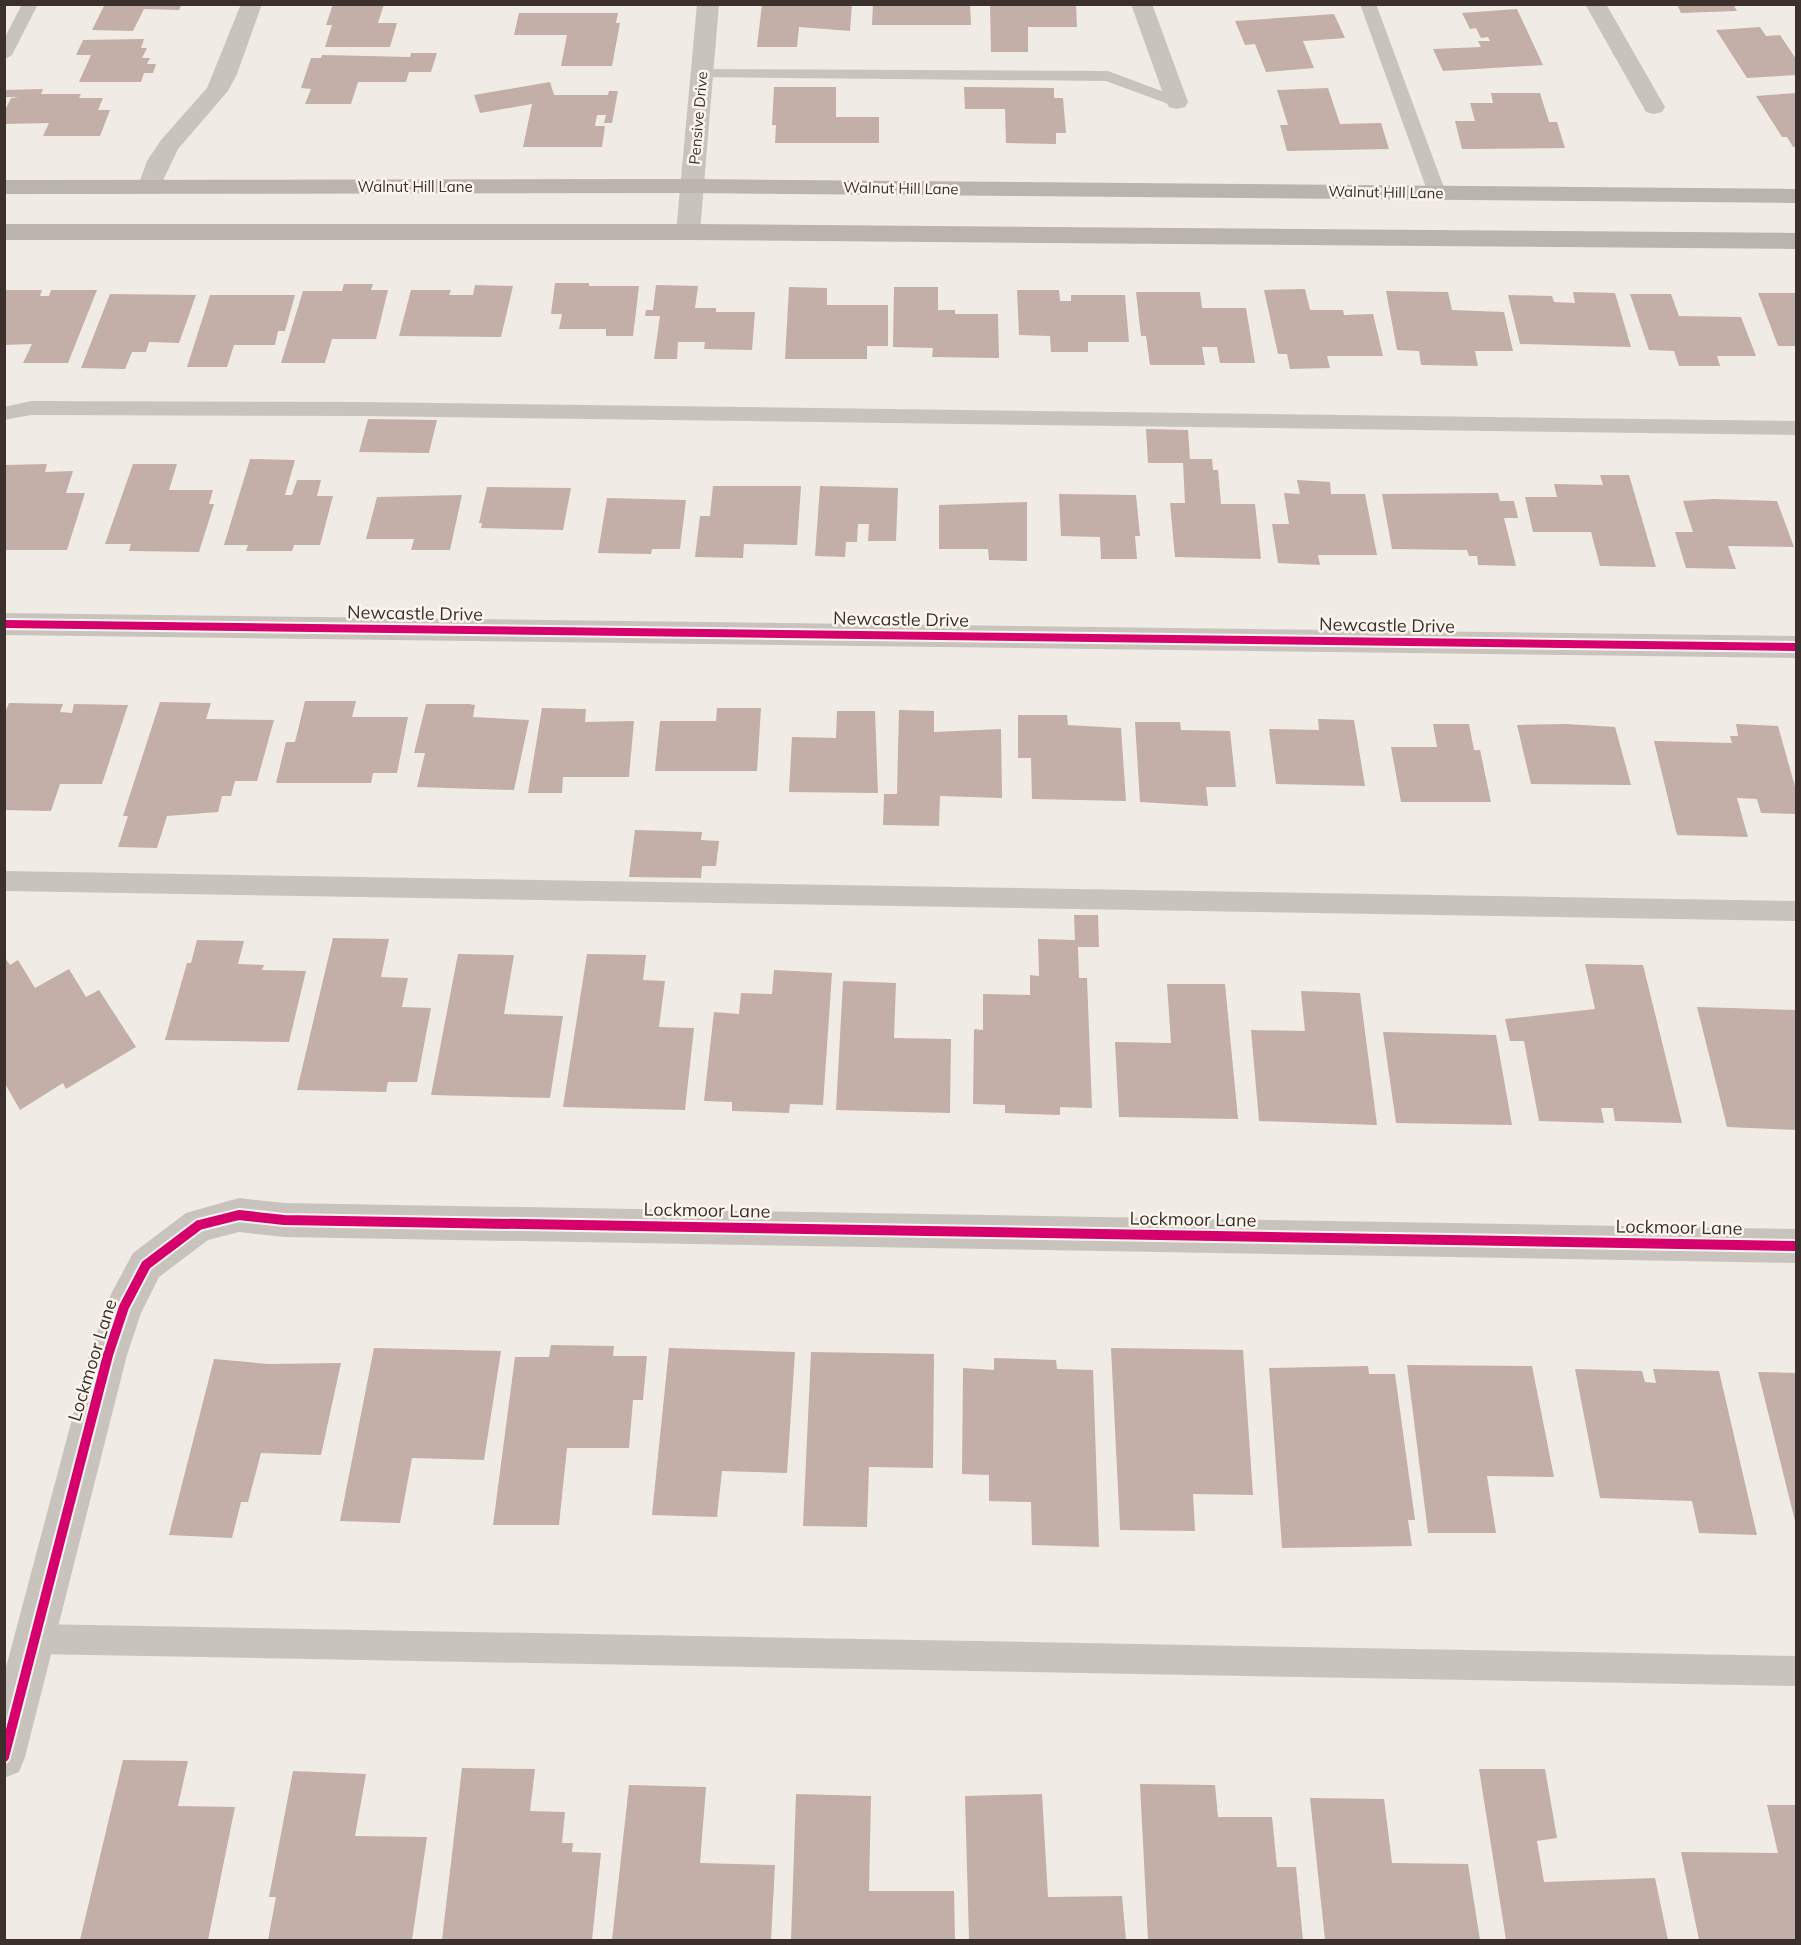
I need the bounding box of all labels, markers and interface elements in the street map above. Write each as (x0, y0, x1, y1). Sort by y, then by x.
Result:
street label: Pensive Drive (684, 71, 712, 165)
street label: Walnut Hill Lane (357, 177, 473, 196)
street label: Walnut Hill Lane (843, 177, 959, 199)
street label: Walnut Hill Lane (1328, 181, 1444, 203)
street label: Newcastle Drive (347, 600, 483, 626)
street label: Newcastle Drive (833, 606, 969, 632)
street label: Newcastle Drive (1319, 612, 1455, 638)
street label: Lockmoor Lane (643, 1197, 771, 1223)
street label: Lockmoor Lane (1129, 1206, 1257, 1232)
street label: Lockmoor Lane (1615, 1214, 1743, 1240)
street label: Lockmoor Lane (62, 1296, 122, 1424)

